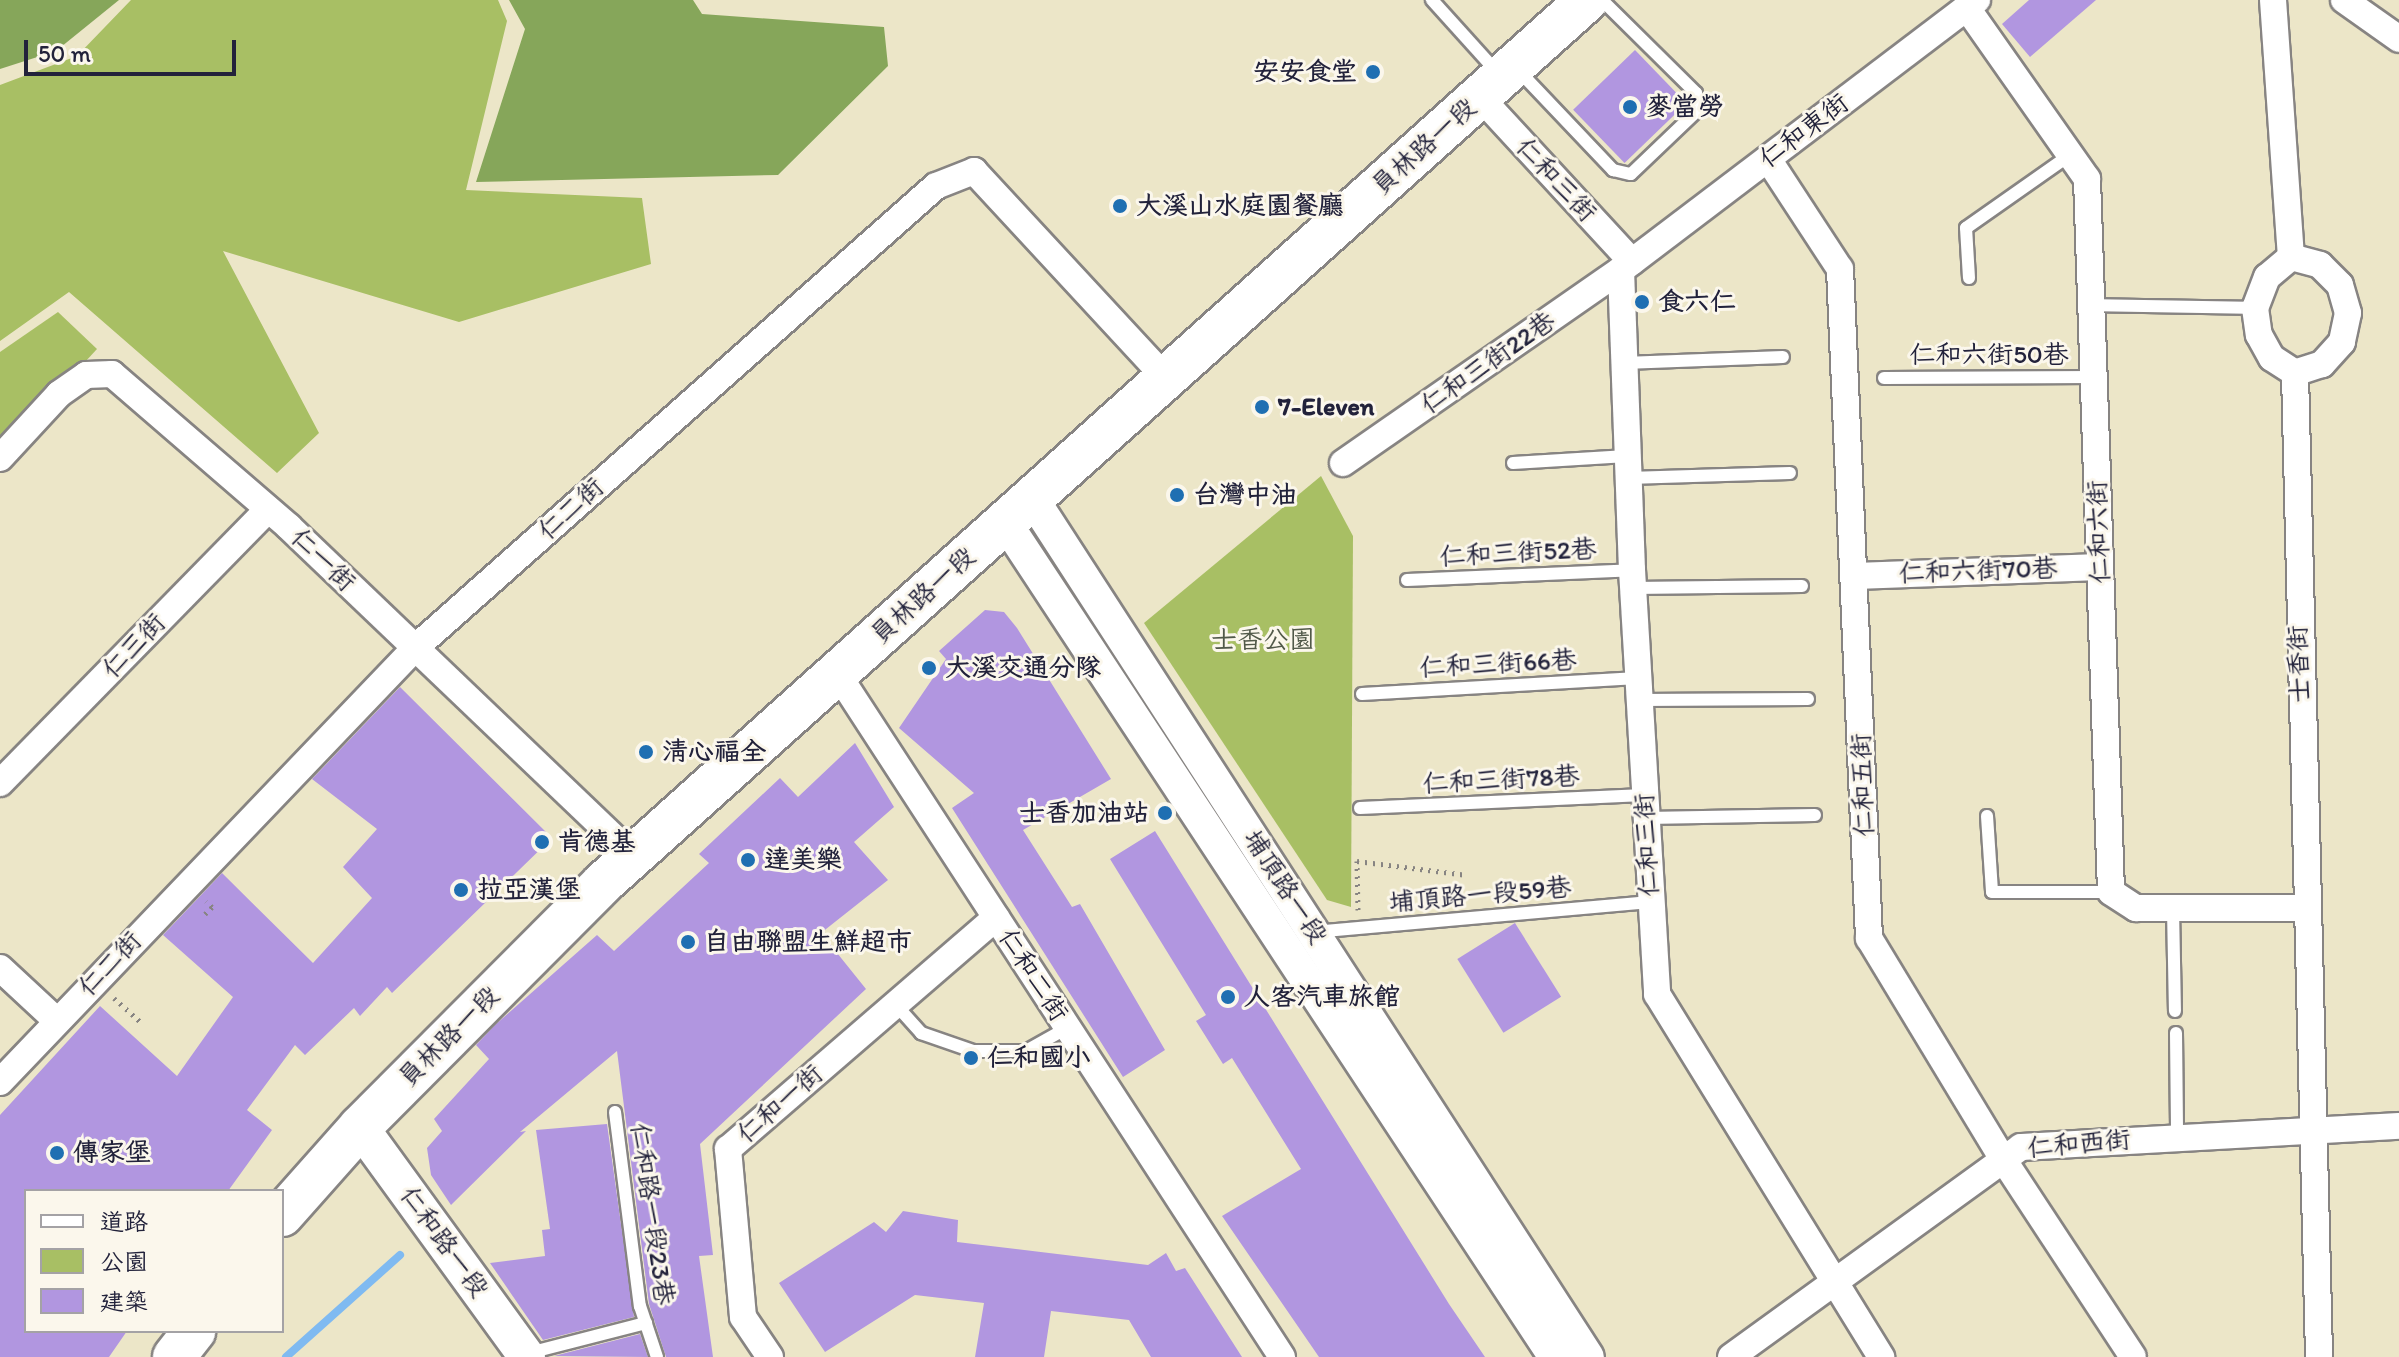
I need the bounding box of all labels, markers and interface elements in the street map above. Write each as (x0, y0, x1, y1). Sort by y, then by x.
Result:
scale bar (28, 24, 240, 74)
text: 50 m (38, 39, 91, 68)
place label: 安安食堂 (1253, 56, 1357, 88)
marker: 安安食堂 (1364, 63, 1382, 81)
street label: 仁和東街 (1753, 87, 1855, 175)
place label: 麥當勞 (1646, 91, 1724, 123)
street label: 員林路一段 (1365, 92, 1483, 202)
marker: 麥當勞 (1621, 98, 1639, 116)
street label: 仁和三街 (1509, 131, 1603, 229)
place label: 大溪山水庭園餐廳 (1136, 190, 1344, 222)
marker: 大溪山水庭園餐廳 (1111, 197, 1129, 215)
place label: 食六仁 (1658, 286, 1736, 318)
marker: 食六仁 (1633, 293, 1651, 311)
street label: 仁和三街22巷 (1415, 305, 1561, 421)
street label: 仁和六街50巷 (1909, 339, 2069, 371)
place label: 7-Eleven (1278, 391, 1375, 423)
marker: 7-Eleven (1253, 398, 1271, 416)
street label: 仁二街 (532, 471, 610, 547)
place label: 台灣中油 (1193, 479, 1297, 511)
street label: 仁和六街 (2082, 479, 2116, 585)
marker: 台灣中油 (1168, 486, 1186, 504)
street label: 仁一街 (284, 522, 362, 598)
street label: 仁和三街52巷 (1439, 533, 1597, 573)
street label: 員林路一段 (864, 541, 982, 651)
street label: 仁和六街70巷 (1898, 553, 2058, 589)
street label: 仁三街 (96, 607, 172, 685)
park label: 士香公園 (1211, 624, 1315, 656)
street label: 士香街 (2282, 624, 2316, 704)
street label: 仁和三街66巷 (1419, 644, 1577, 684)
place label: 大溪交通分隊 (945, 652, 1101, 684)
marker: 大溪交通分隊 (920, 659, 938, 677)
street label: 仁和五街 (1846, 732, 1880, 838)
place label: 清心福全 (662, 736, 766, 768)
marker: 清心福全 (637, 743, 655, 761)
street label: 仁和三街78巷 (1422, 760, 1580, 800)
street label: 仁和三街 (1629, 792, 1665, 898)
place label: 士香加油站 (1019, 797, 1149, 829)
marker: 士香加油站 (1156, 804, 1174, 822)
street label: 埔頂路一段 (1237, 824, 1333, 950)
place label: 肯德基 (558, 826, 636, 858)
marker: 肯德基 (533, 833, 551, 851)
place label: 達美樂 (764, 844, 842, 876)
marker: 達美樂 (739, 851, 757, 869)
street label: 埔頂路一段59巷 (1387, 871, 1573, 919)
place label: 拉亞漢堡 (477, 874, 581, 906)
marker: 拉亞漢堡 (452, 881, 470, 899)
street label: 仁和二街 (992, 923, 1074, 1027)
street label: 仁二街 (72, 925, 148, 1003)
place label: 自由聯盟生鮮超市 (704, 926, 912, 958)
marker: 自由聯盟生鮮超市 (679, 933, 697, 951)
street label: 員林路一段 (392, 980, 506, 1094)
place label: 人客汽車旅館 (1244, 981, 1400, 1013)
marker: 人客汽車旅館 (1219, 988, 1237, 1006)
place label: 仁和國小 (987, 1042, 1091, 1074)
marker: 仁和國小 (962, 1049, 980, 1067)
street label: 仁和一街 (731, 1058, 829, 1150)
street label: 仁和路一段23巷 (624, 1121, 680, 1307)
street label: 仁和西街 (2026, 1124, 2132, 1164)
place label: 傳家堡 (73, 1137, 151, 1169)
marker: 傳家堡 (48, 1144, 66, 1162)
street label: 仁和路一段 (393, 1180, 495, 1304)
legend (24, 1189, 284, 1333)
text: 道路 (100, 1207, 148, 1236)
text: 公園 (100, 1247, 148, 1276)
text: 建築 (100, 1287, 148, 1316)

